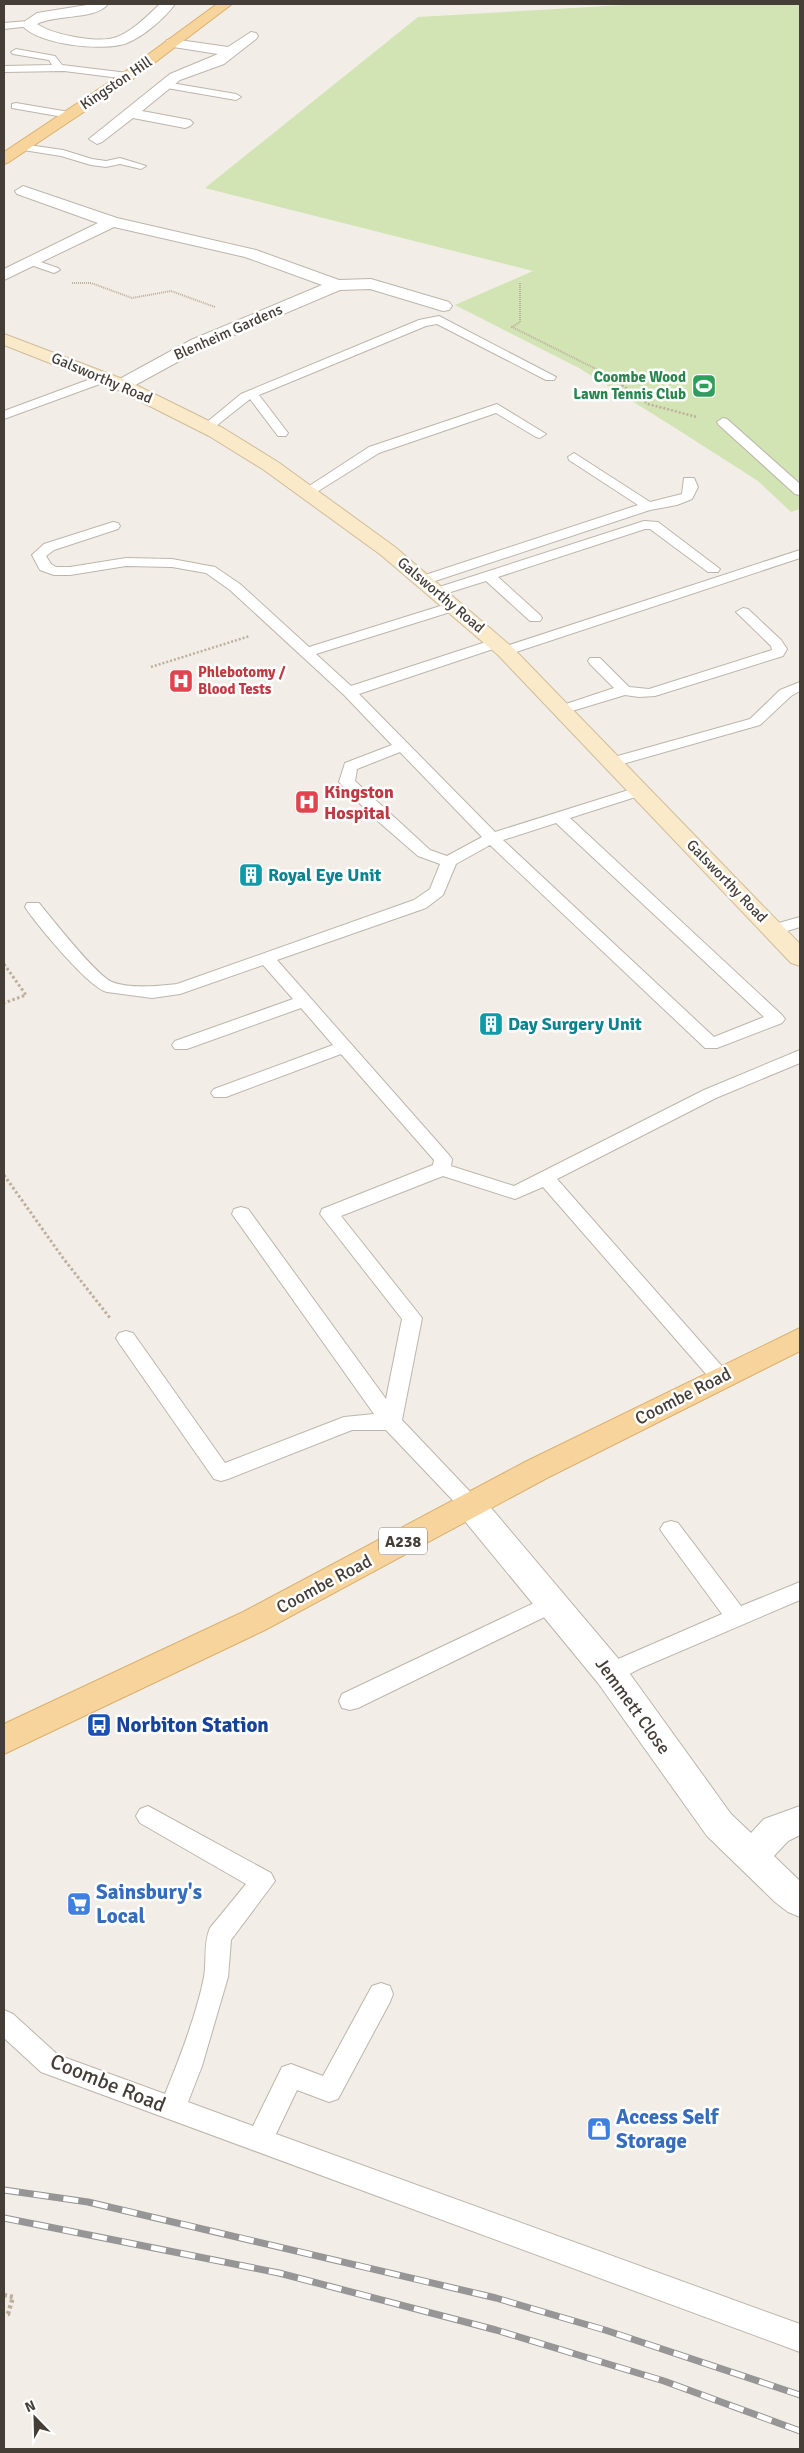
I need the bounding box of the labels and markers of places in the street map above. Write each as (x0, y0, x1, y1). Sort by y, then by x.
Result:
place label: Coombe Wood Lawn Tennis Club (573, 368, 686, 403)
sports icon: Coombe Wood Lawn Tennis Club (691, 373, 717, 399)
place label: Phlebotomy / Blood Tests (198, 663, 286, 698)
hospital icon: Phlebotomy / Blood Tests (168, 668, 194, 694)
place label: Kingston Hospital (324, 781, 394, 824)
hospital icon: Kingston Hospital (294, 789, 320, 815)
building icon: Royal Eye Unit (238, 862, 264, 888)
place label: Royal Eye Unit (268, 864, 381, 886)
building icon: Day Surgery Unit (478, 1011, 504, 1037)
place label: Day Surgery Unit (508, 1013, 642, 1035)
bus stop icon: Norbiton Station (86, 1712, 112, 1738)
place label: Norbiton Station (116, 1712, 269, 1738)
place label: Sainsbury's Local (96, 1879, 202, 1929)
supermarket icon: Sainsbury's Local (66, 1891, 92, 1917)
place label: Access Self Storage (616, 2104, 720, 2154)
shop icon: Access Self Storage (586, 2116, 612, 2142)

